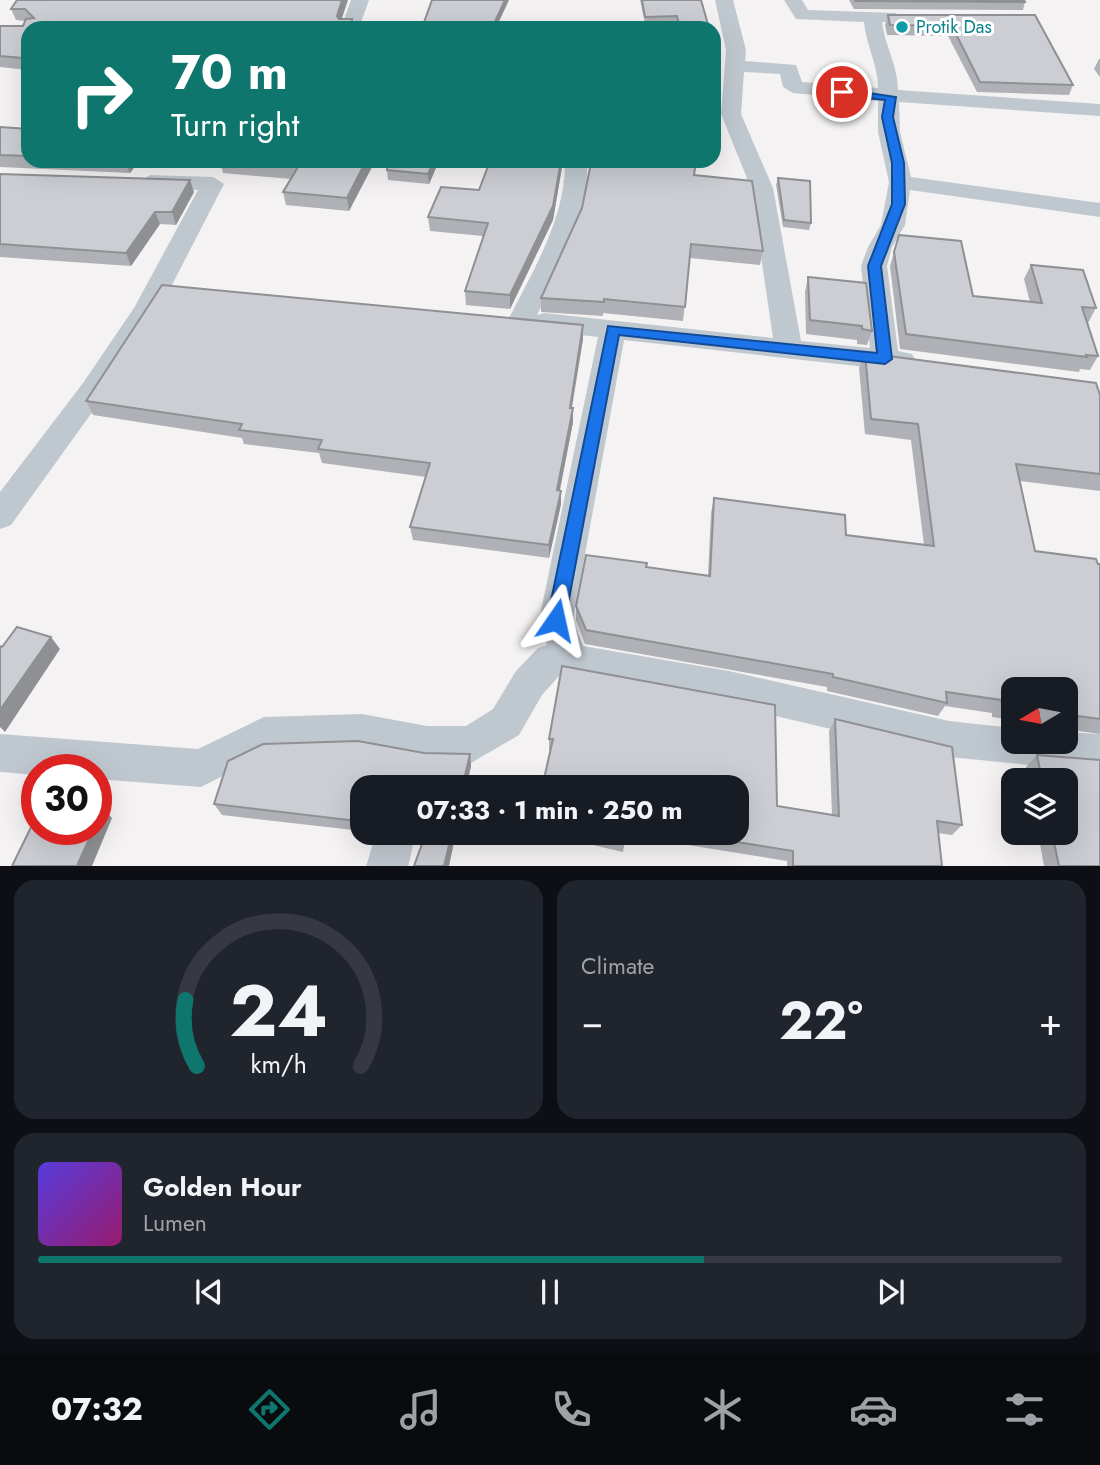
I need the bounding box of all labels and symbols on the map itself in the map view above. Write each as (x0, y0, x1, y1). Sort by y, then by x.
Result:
place label: Protik Das (916, 14, 992, 40)
marker: Protik Das (894, 19, 910, 35)
pin (812, 62, 872, 122)
position arrow (519, 583, 593, 657)
north arrow (1001, 677, 1078, 754)
speed limit sign: 30 (21, 754, 112, 845)

